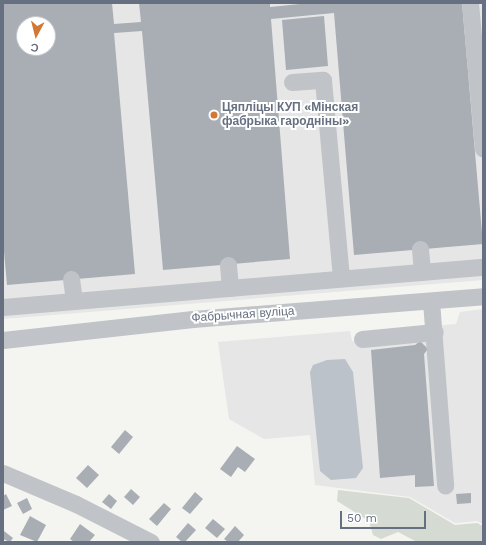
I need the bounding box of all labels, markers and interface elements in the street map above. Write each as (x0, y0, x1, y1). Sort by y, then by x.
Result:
north arrow (16, 16, 56, 56)
text: С (30, 40, 39, 54)
place label: Цяпліцы КУП «Мінская фабрыка гародніны» (222, 101, 358, 129)
marker: Цяпліцы КУП «Мінская фабрыка гародніны» (209, 110, 219, 120)
street label: Фабрычная вуліца (191, 304, 295, 326)
scale bar (342, 503, 428, 529)
text: 50 m (347, 511, 377, 525)

